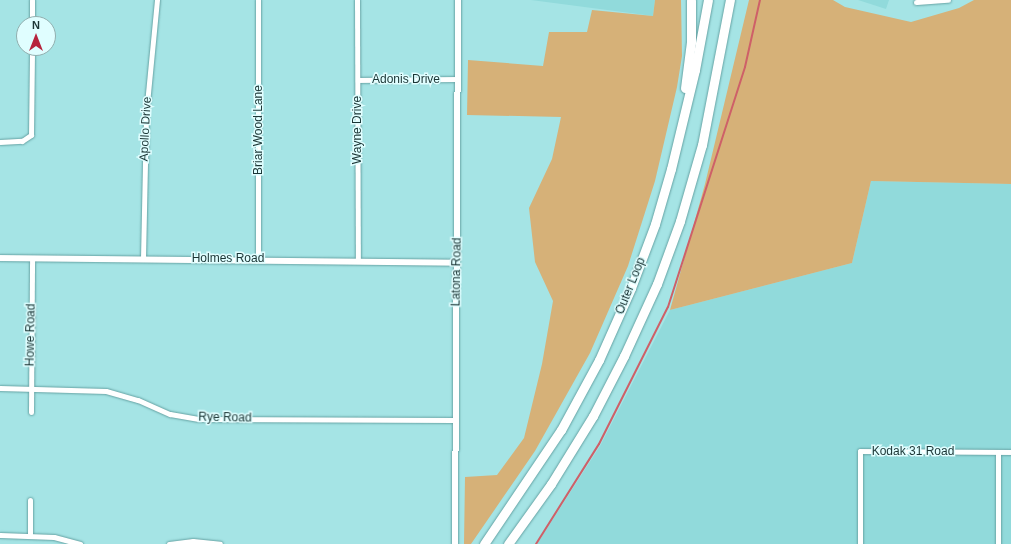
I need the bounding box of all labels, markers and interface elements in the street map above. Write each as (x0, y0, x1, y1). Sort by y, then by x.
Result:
north arrow (16, 16, 56, 56)
text: N (32, 19, 40, 31)
street label: Adonis Drive (372, 73, 440, 87)
street label: Briar Wood Lane (252, 85, 266, 175)
street label: Apollo Drive (137, 96, 155, 162)
street label: Wayne Drive (351, 96, 365, 164)
street label: Latona Road (449, 238, 465, 306)
street label: Holmes Road (192, 252, 264, 266)
street label: Outer Loop (613, 255, 649, 317)
street label: Howe Road (23, 304, 39, 366)
street label: Rye Road (198, 410, 252, 426)
street label: Kodak 31 Road (872, 445, 954, 459)

